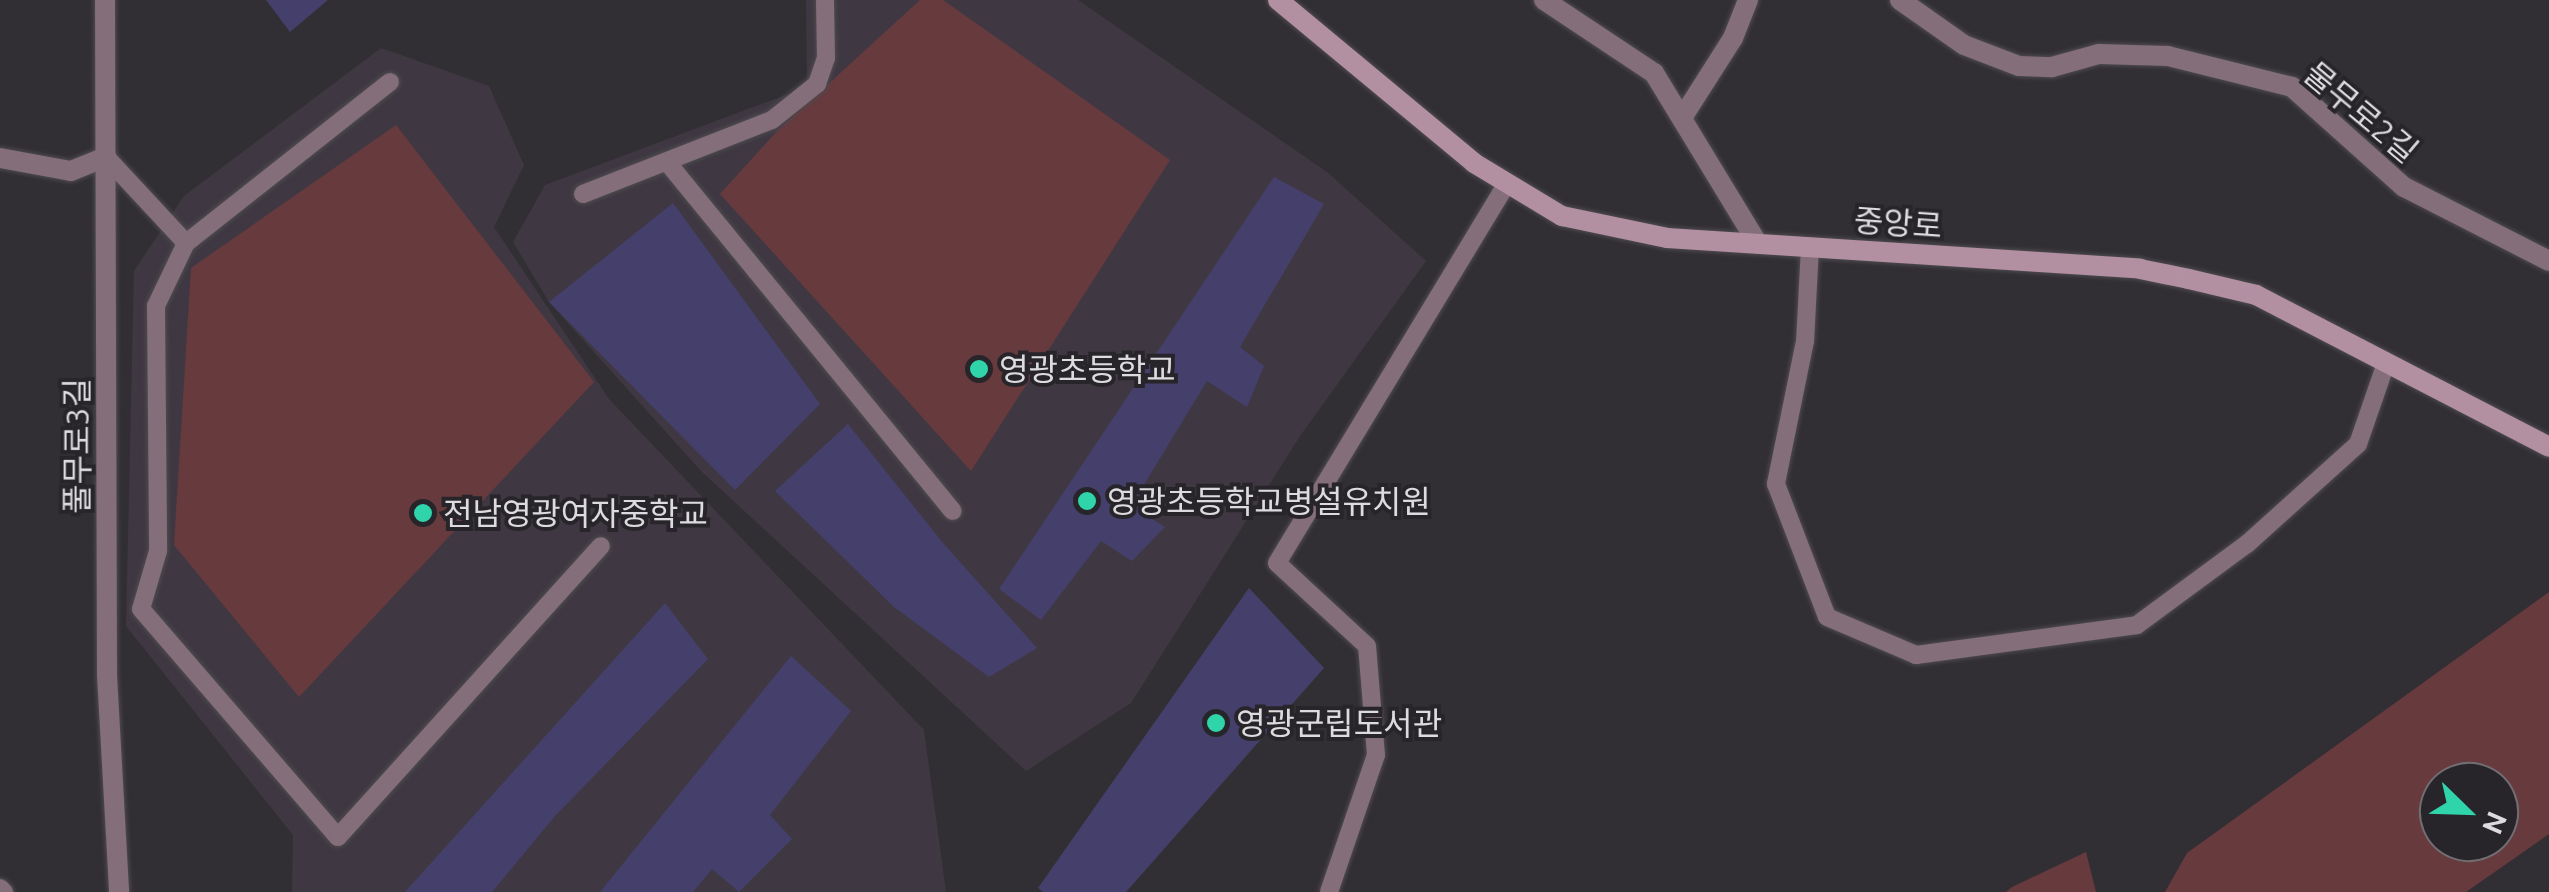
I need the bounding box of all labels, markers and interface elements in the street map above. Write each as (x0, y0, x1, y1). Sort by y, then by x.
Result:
street label: 물무로2길 (2297, 54, 2425, 170)
street label: 중앙로 (1853, 201, 1943, 245)
place label: 영광초등학교 (999, 350, 1176, 388)
marker: 영광초등학교 (968, 358, 990, 380)
street label: 풀무로3길 (58, 378, 96, 514)
place label: 영광초등학교병설유치원 (1107, 482, 1431, 520)
marker: 영광초등학교병설유치원 (1076, 490, 1098, 512)
place label: 전남영광여자중학교 (443, 494, 708, 532)
marker: 전남영광여자중학교 (412, 502, 434, 524)
place label: 영광군립도서관 (1236, 704, 1442, 742)
marker: 영광군립도서관 (1205, 712, 1227, 734)
north arrow (2419, 762, 2519, 862)
text: N (2477, 807, 2514, 839)

